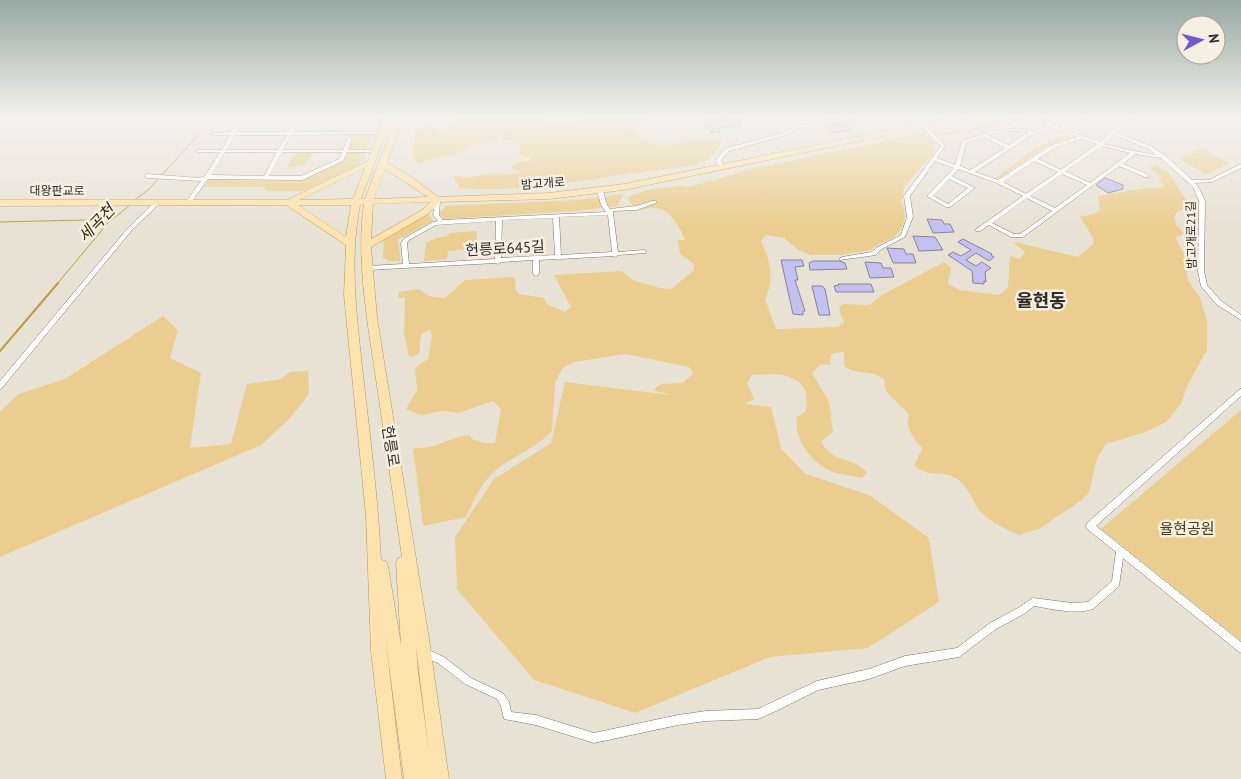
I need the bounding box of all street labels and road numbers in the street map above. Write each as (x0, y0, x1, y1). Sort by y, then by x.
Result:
street label: 밤고개로 (520, 174, 566, 192)
street label: 대왕판교로 (29, 183, 85, 198)
street label: 밤고개로21길 (1183, 201, 1199, 269)
street label: 헌릉로645길 (465, 236, 545, 260)
street label: 헌릉로 (378, 424, 404, 468)

